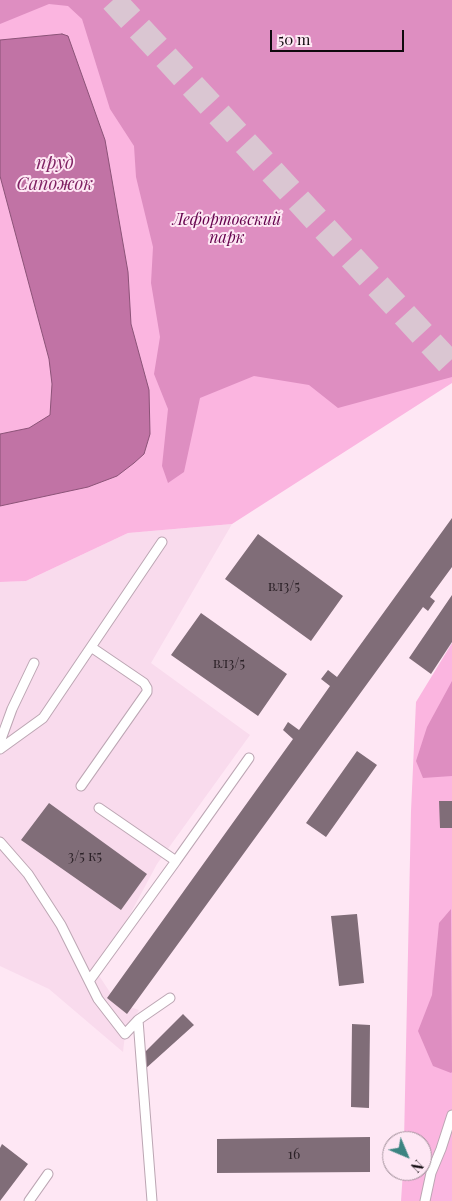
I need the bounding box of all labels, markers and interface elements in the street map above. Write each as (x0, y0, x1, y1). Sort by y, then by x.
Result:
scale bar (272, 20, 406, 52)
text: 50 m (278, 29, 310, 49)
water label: пруд Сапожок (17, 152, 93, 194)
park label: Лефортовский парк (173, 210, 281, 248)
house number: вл3/5 (268, 579, 300, 595)
house number: вл3/5 (213, 656, 245, 672)
house number: 3/5 к5 (68, 849, 102, 865)
north arrow (382, 1131, 432, 1181)
house number: 16 (288, 1147, 300, 1163)
text: N (407, 1156, 428, 1177)

